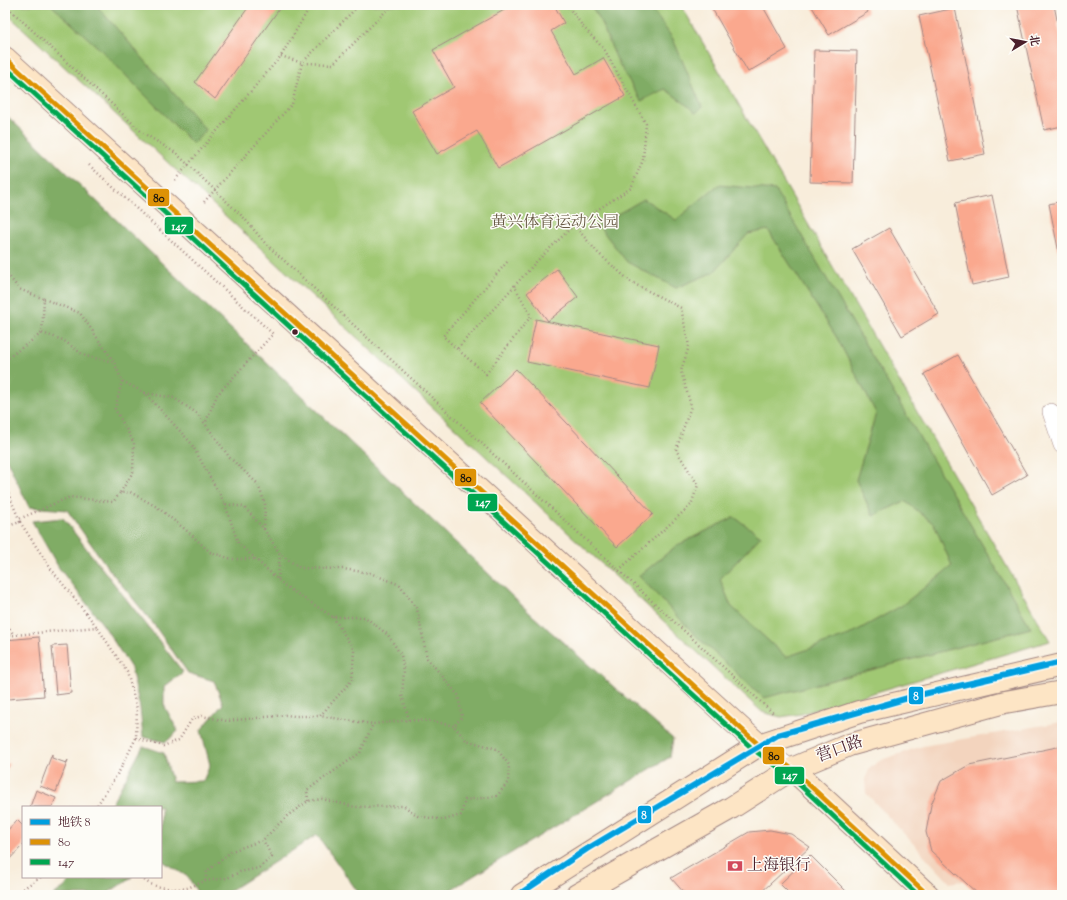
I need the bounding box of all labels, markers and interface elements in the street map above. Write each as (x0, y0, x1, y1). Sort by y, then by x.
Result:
north arrow (1005, 22, 1045, 62)
text: 北 (1025, 34, 1043, 47)
line badge: 80 (147, 188, 170, 207)
text: 80 (153, 191, 165, 207)
park label: 黄兴体育运动公园 (491, 212, 619, 235)
line badge: 147 (164, 216, 194, 235)
text: 147 (171, 219, 187, 235)
unlabelled marker (290, 327, 300, 337)
line badge: 80 (454, 468, 477, 487)
text: 80 (460, 471, 472, 487)
line badge: 147 (467, 493, 498, 512)
text: 147 (475, 495, 491, 511)
line badge: 8 (908, 686, 924, 705)
text: 8 (913, 689, 919, 705)
street label: 营口路 (814, 731, 866, 769)
line badge: 80 (762, 746, 785, 765)
text: 80 (768, 749, 780, 765)
line badge: 147 (774, 766, 805, 785)
text: 147 (782, 768, 798, 784)
line badge: 8 (637, 805, 652, 824)
legend (22, 806, 162, 878)
text: 8 (641, 808, 647, 824)
text: 地铁 8 (58, 814, 91, 832)
text: 80 (58, 834, 70, 852)
text: 147 (58, 854, 74, 872)
place label: 上海银行 (747, 855, 811, 878)
bank icon: 上海银行 (726, 857, 744, 875)

